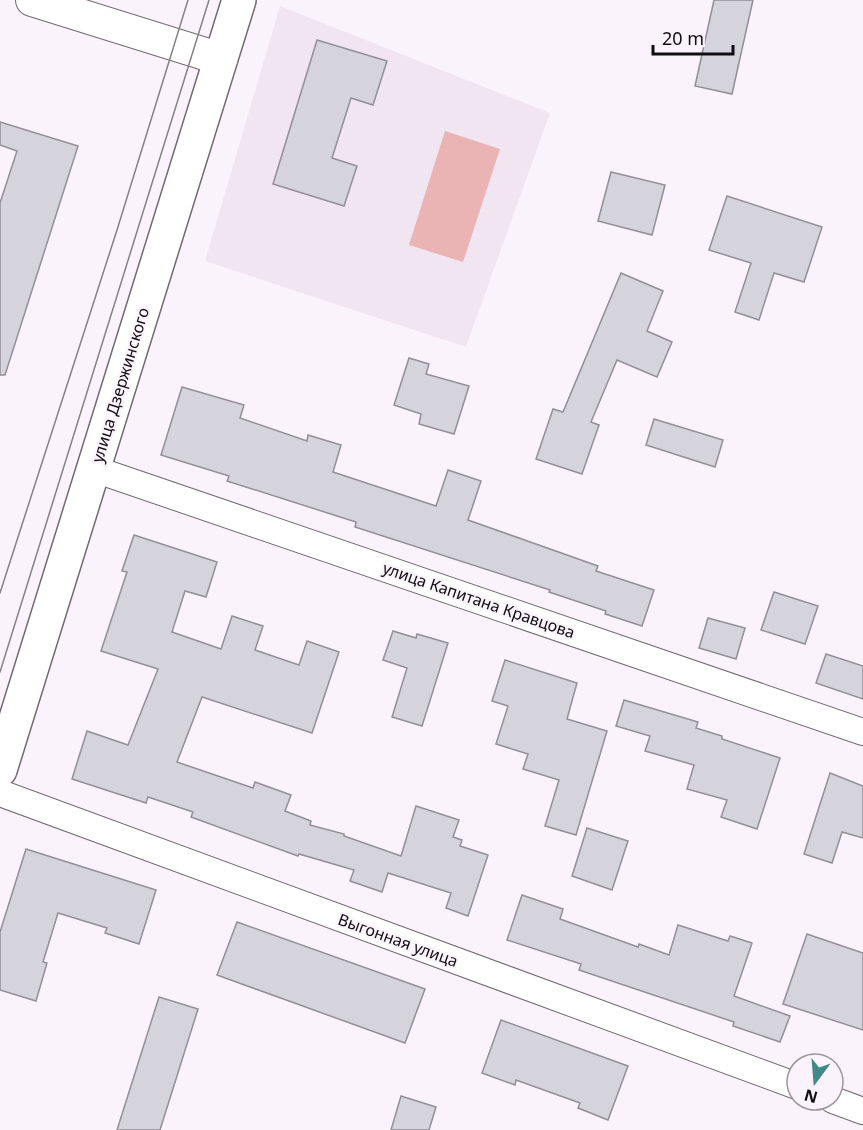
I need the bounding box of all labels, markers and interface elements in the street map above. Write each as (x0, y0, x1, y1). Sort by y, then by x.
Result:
scale bar (653, 18, 732, 56)
text: 20 m (662, 26, 704, 50)
street label: улица Дзержинского (86, 305, 154, 465)
street label: улица Капитана Кравцова (380, 557, 578, 643)
street label: Выгонная улица (335, 908, 461, 972)
north arrow (785, 1052, 845, 1112)
text: N (802, 1084, 820, 1109)

